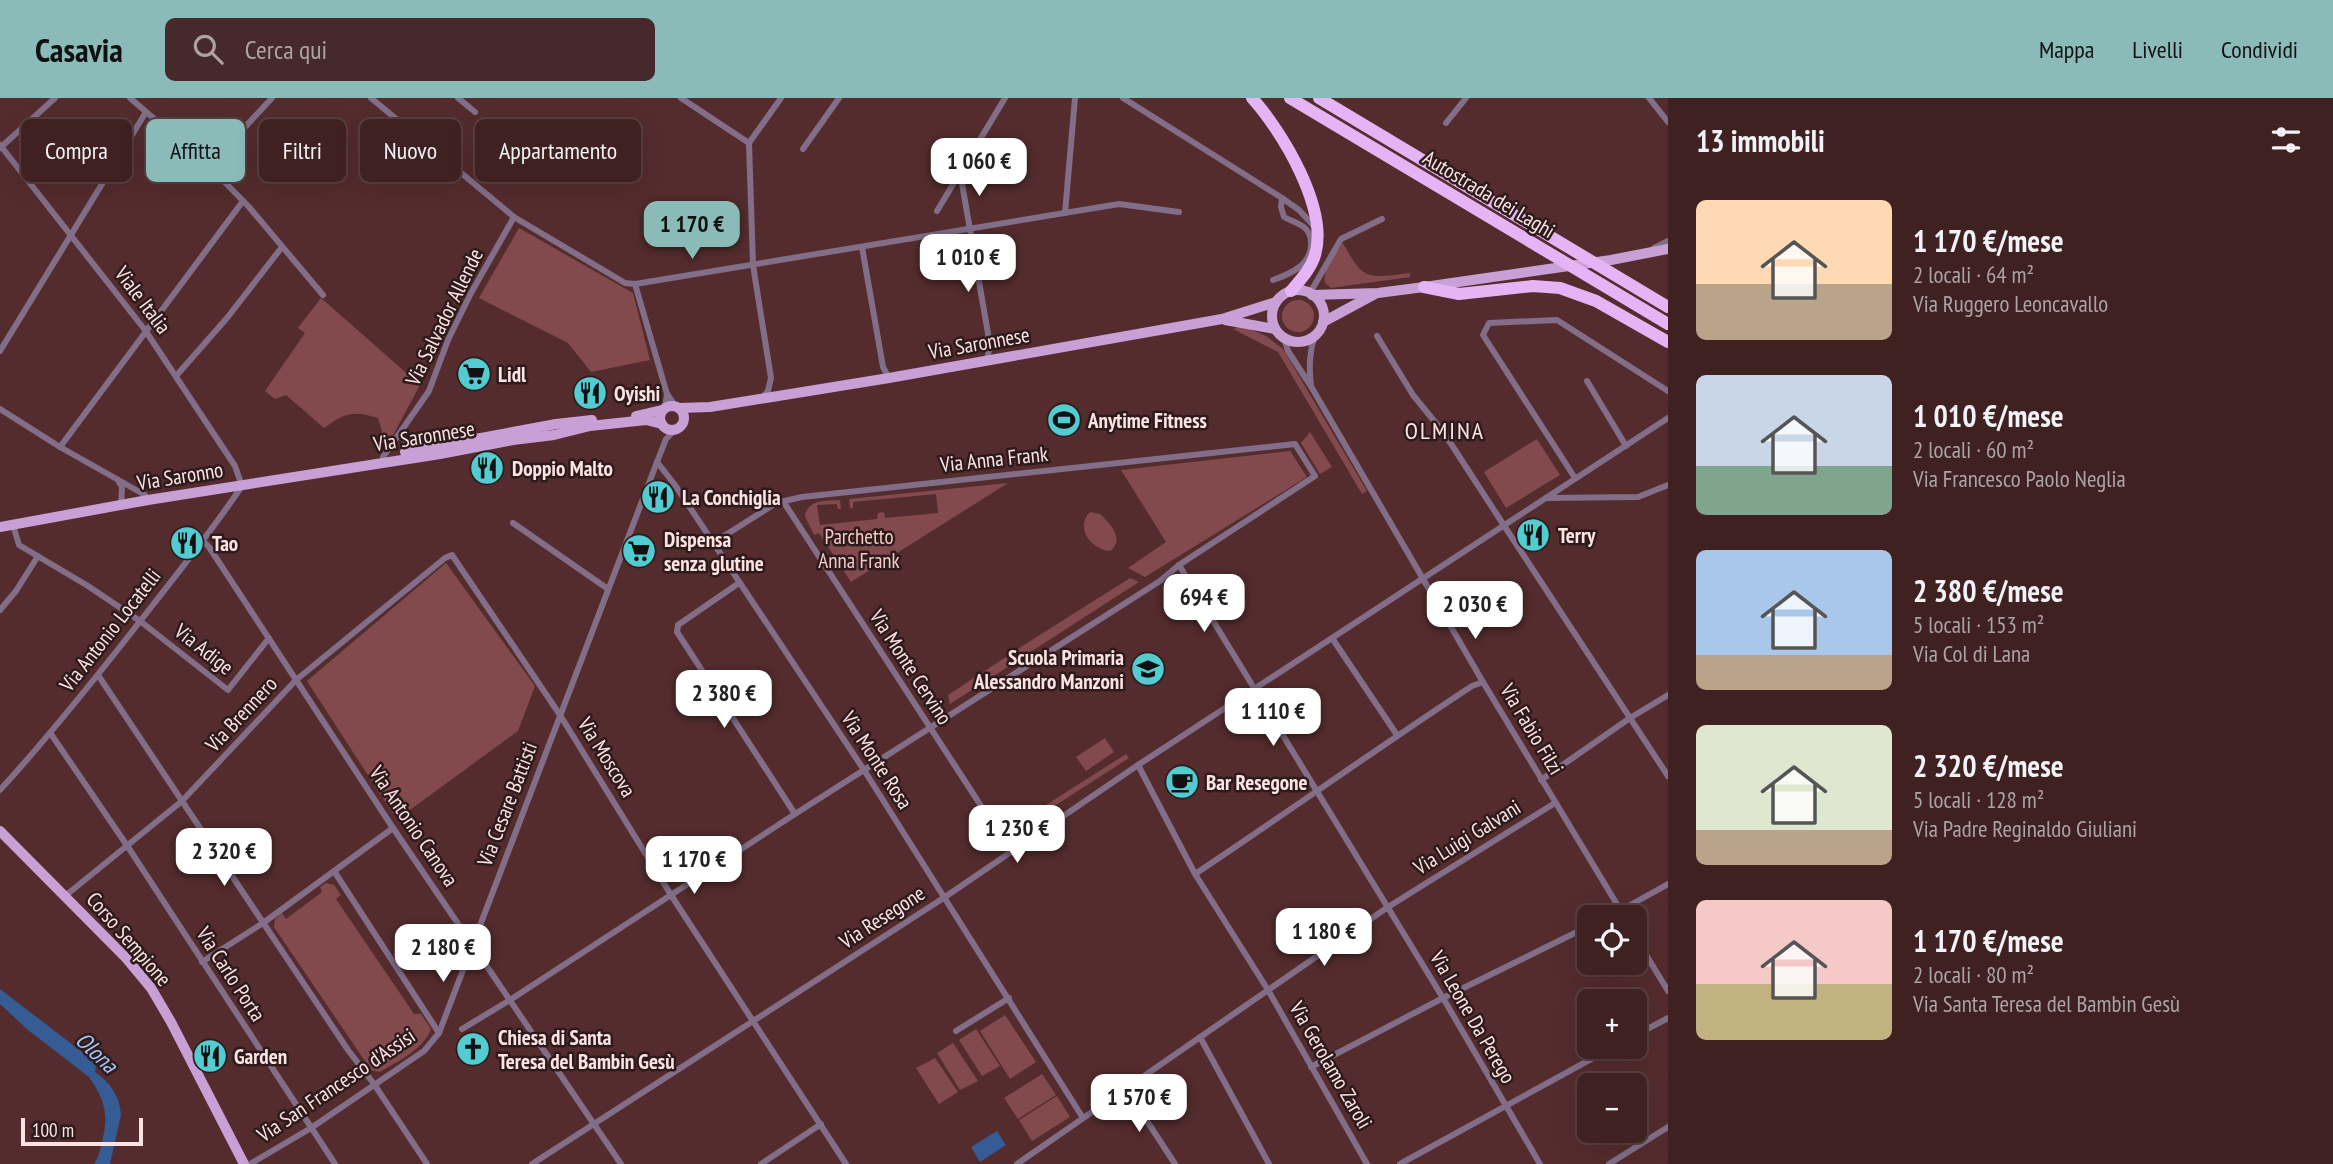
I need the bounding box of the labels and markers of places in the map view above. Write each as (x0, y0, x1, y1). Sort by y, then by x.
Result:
pin: 1 060 € (914, 139, 1044, 198)
pin: 1 170 € (627, 202, 757, 261)
pin: 1 010 € (903, 234, 1033, 294)
supermarket icon: Lidl (455, 355, 493, 393)
place label: Lidl (498, 361, 527, 388)
restaurant icon: Oyishi (571, 374, 609, 412)
place label: Oyishi (614, 380, 660, 407)
sports icon: Anytime Fitness (1045, 401, 1083, 439)
place label: Anytime Fitness (1087, 407, 1207, 434)
restaurant icon: Doppio Malto (468, 449, 506, 487)
place label: Doppio Malto (512, 455, 613, 482)
restaurant icon: La Conchiglia (639, 478, 677, 516)
place label: La Conchiglia (682, 484, 781, 511)
restaurant icon: Terry (1514, 516, 1552, 554)
place label: Terry (1558, 522, 1596, 549)
restaurant icon: Tao (168, 524, 206, 562)
place label: Dispensa senza glutine (664, 526, 764, 577)
place label: Tao (212, 530, 238, 557)
supermarket icon: Dispensa senza glutine (620, 532, 658, 570)
pin: 694 € (1155, 574, 1253, 634)
pin: 2 030 € (1410, 582, 1540, 641)
place label: Scuola Primaria Alessandro Manzoni (973, 644, 1124, 695)
school or university icon: Scuola Primaria Alessandro Manzoni (1129, 650, 1167, 688)
pin: 2 380 € (659, 670, 789, 730)
pin: 1 110 € (1208, 688, 1338, 748)
cafe icon: Bar Resegone (1163, 763, 1201, 801)
place label: Bar Resegone (1206, 769, 1308, 796)
pin: 1 230 € (952, 806, 1082, 865)
pin: 2 320 € (159, 828, 289, 888)
pin: 1 170 € (629, 836, 759, 896)
pin: 1 180 € (1259, 908, 1389, 968)
pin: 2 180 € (378, 924, 508, 984)
place label: Chiesa di Santa Teresa del Bambin Gesù (498, 1024, 675, 1075)
church icon: Chiesa di Santa Teresa del Bambin Gesù (454, 1030, 492, 1068)
restaurant icon: Garden (191, 1037, 229, 1075)
place label: Garden (234, 1043, 287, 1070)
pin: 1 570 € (1074, 1074, 1204, 1134)

